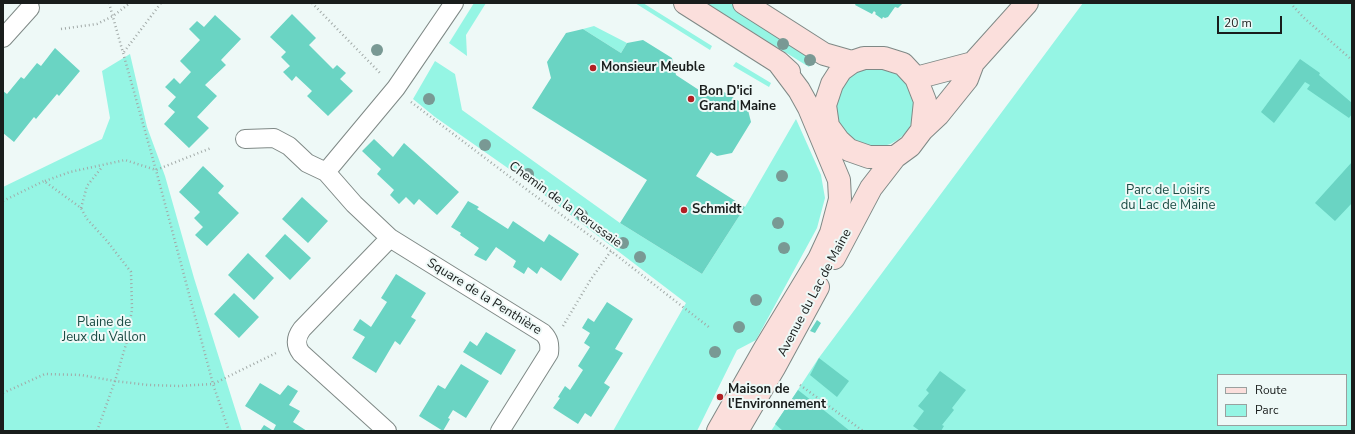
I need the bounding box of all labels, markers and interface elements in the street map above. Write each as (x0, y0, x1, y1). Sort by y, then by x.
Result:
scale bar (1219, 8, 1284, 34)
text: 20 m (1224, 15, 1252, 31)
place label: Monsieur Meuble (601, 60, 705, 76)
marker: Monsieur Meuble (588, 63, 598, 73)
place label: Bon D'ici Grand Maine (699, 84, 776, 115)
marker: Bon D'ici Grand Maine (686, 94, 696, 104)
street label: Chemin de la Perussaie (505, 159, 625, 251)
park label: Parc de Loisirs du Lac de Maine (1121, 183, 1215, 214)
place label: Schmidt (692, 202, 741, 218)
marker: Schmidt (679, 205, 689, 215)
street label: Avenue du Lac de Maine (775, 227, 855, 359)
street label: Square de la Penthière (424, 255, 544, 339)
park label: Plaine de Jeux du Vallon (62, 315, 146, 346)
legend (1217, 374, 1347, 426)
place label: Maison de l'Environnement (728, 382, 826, 413)
text: Route (1255, 382, 1287, 398)
marker: Maison de l'Environnement (715, 392, 725, 402)
text: Parc (1255, 402, 1278, 418)

